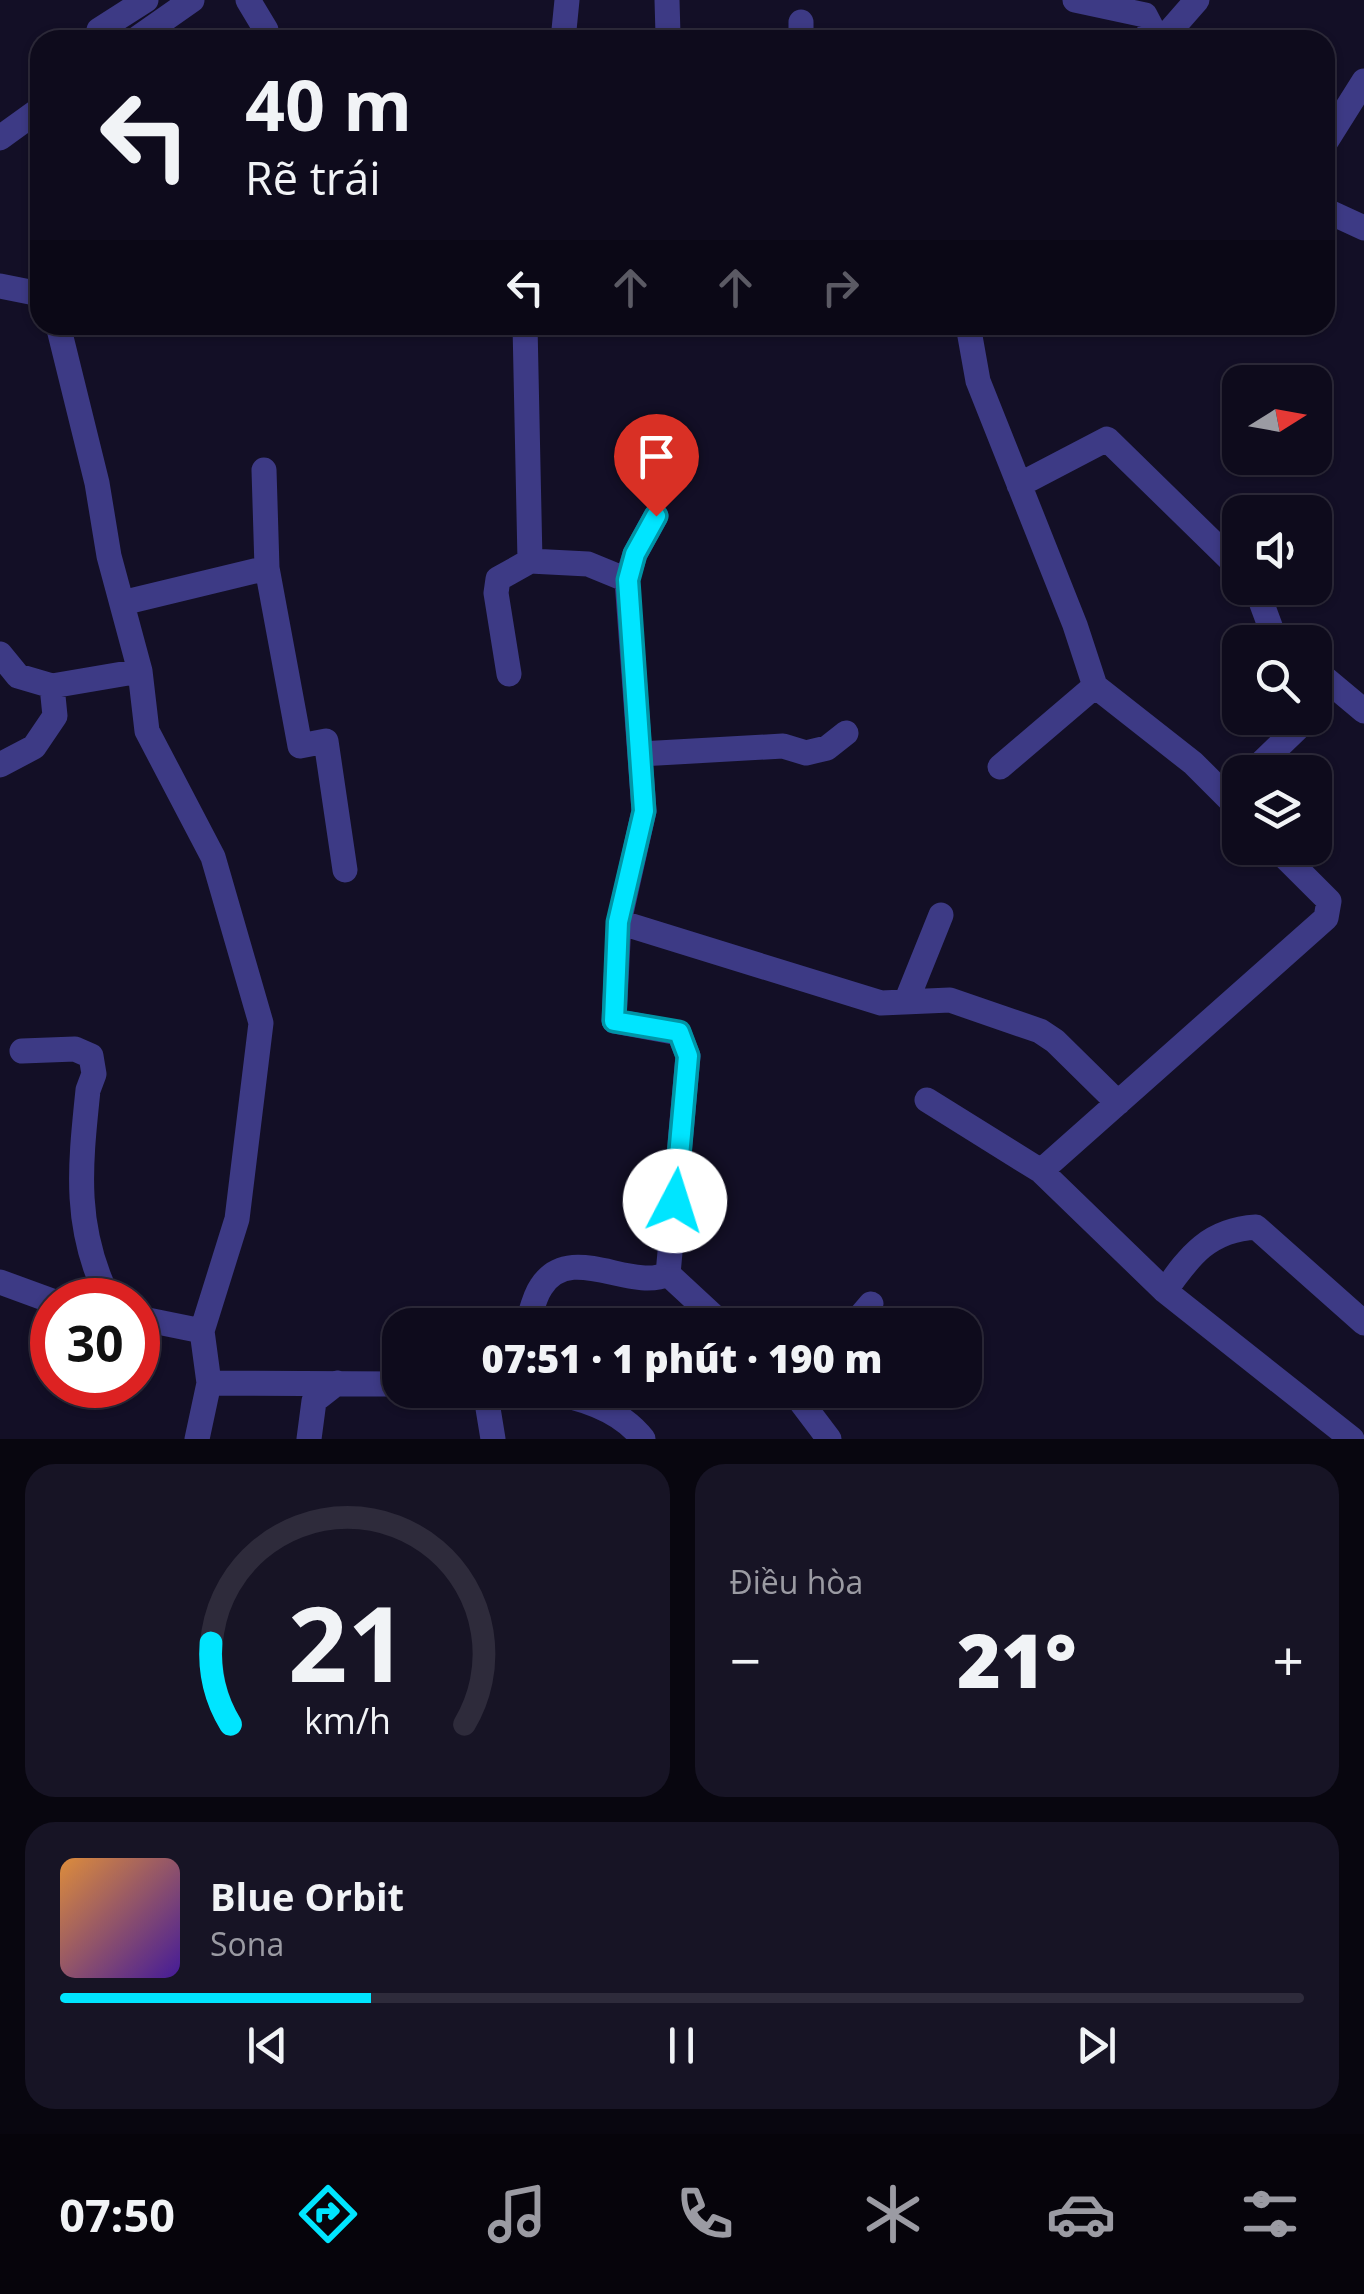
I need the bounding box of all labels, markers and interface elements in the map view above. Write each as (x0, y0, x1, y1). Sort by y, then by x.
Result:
text: 40 m (245, 56, 412, 152)
icon: left (80, 70, 210, 200)
text: Rẽ trái (245, 147, 381, 208)
icon: left (498, 260, 553, 315)
icon: ahead (603, 260, 658, 315)
icon: ahead (708, 260, 763, 315)
icon: right (813, 260, 868, 315)
north arrow (1222, 365, 1332, 475)
map controls (1222, 365, 1332, 865)
pin (614, 414, 699, 517)
icon: arrive (629, 429, 684, 484)
button: sound (1222, 495, 1332, 605)
button: search (1222, 625, 1332, 735)
button: layers (1222, 755, 1332, 865)
position arrow (623, 1149, 727, 1253)
speed limit sign: 30 (30, 1278, 160, 1408)
text: 07:51 · 1 phút · 190 m (481, 1332, 883, 1384)
text: Điều hòa (730, 1560, 863, 1603)
text: 21 (288, 1571, 407, 1712)
text: 21° (957, 1608, 1077, 1710)
text: − (730, 1622, 761, 1697)
text: + (1273, 1622, 1304, 1697)
text: km/h (304, 1696, 391, 1744)
text: Blue Orbit (210, 1870, 404, 1922)
text: Sona (210, 1922, 284, 1965)
icon: previous (240, 2018, 295, 2073)
icon: pause (654, 2018, 709, 2073)
icon: next (1069, 2018, 1124, 2073)
icon: directions (293, 2179, 363, 2249)
icon: music (482, 2179, 552, 2249)
icon: phone (670, 2179, 740, 2249)
icon: climate (858, 2179, 928, 2249)
icon: car (1046, 2179, 1116, 2249)
icon: filters (1235, 2179, 1305, 2249)
text: 07:50 (59, 2184, 175, 2245)

